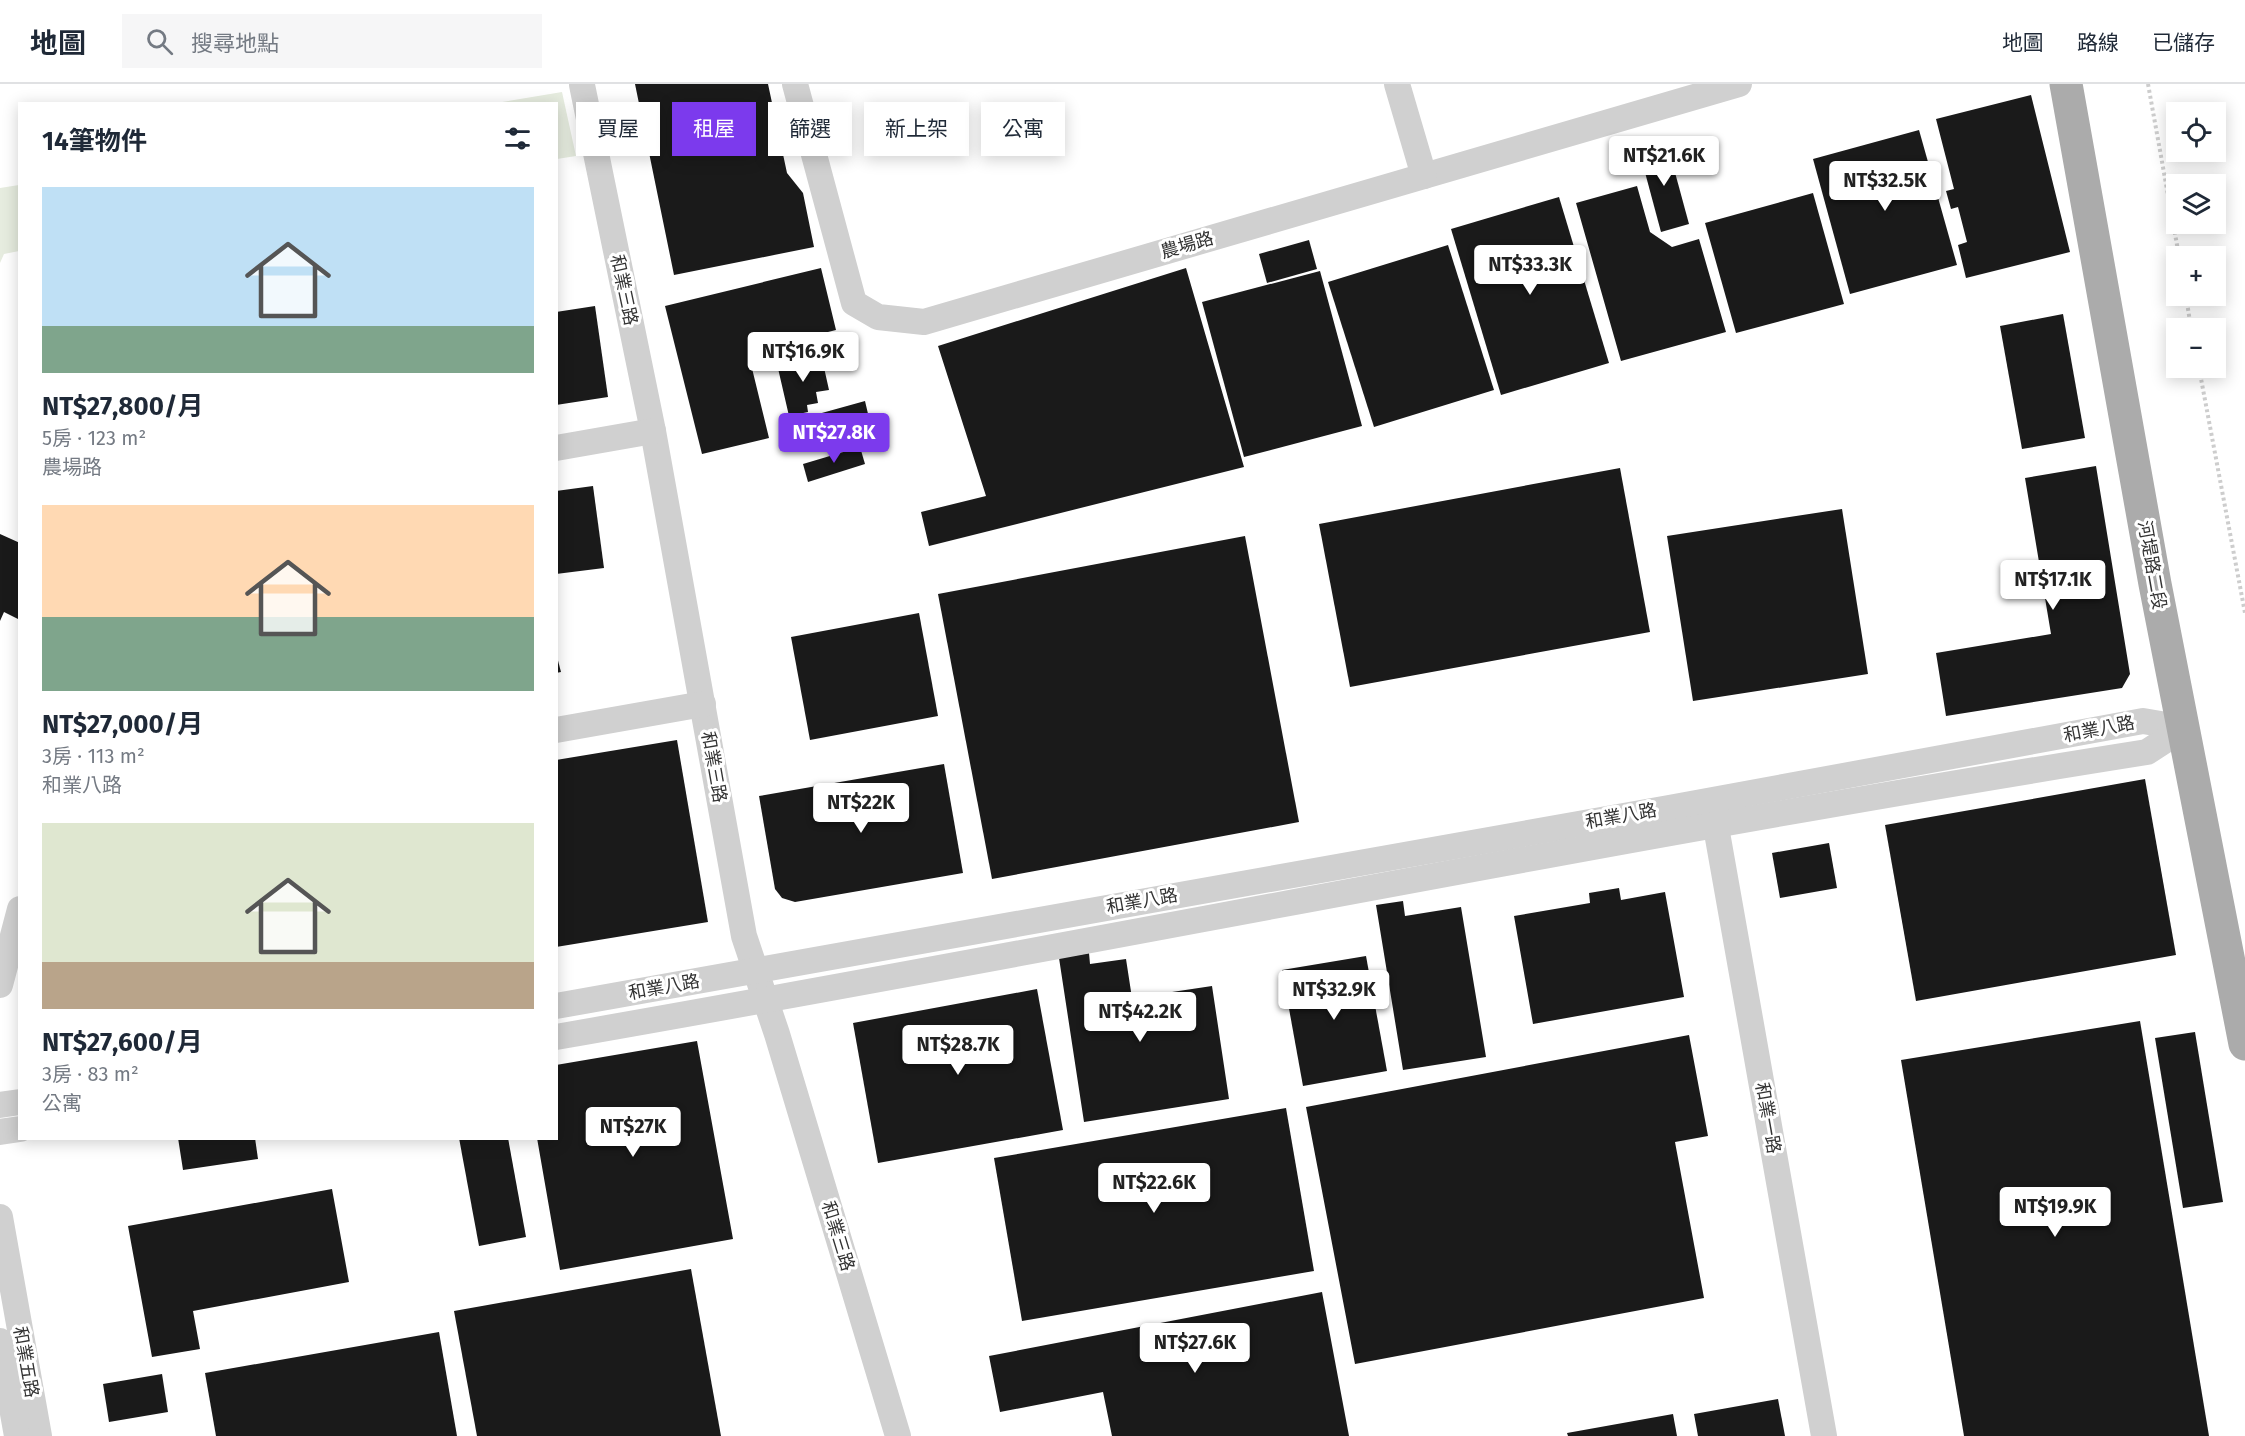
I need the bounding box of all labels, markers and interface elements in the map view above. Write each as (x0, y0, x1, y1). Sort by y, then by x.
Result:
search box (122, 14, 542, 68)
icon: search (143, 25, 176, 58)
text: 地圖 (30, 27, 86, 60)
text: 搜尋地點 (191, 30, 279, 57)
text: 地圖 (2002, 30, 2044, 56)
text: 路線 (2077, 30, 2119, 56)
text: 已儲存 (2152, 30, 2215, 56)
chip: 買屋 (576, 102, 660, 156)
chip: 租屋 (672, 102, 756, 156)
chip: 篩選 (768, 102, 852, 156)
chip: 新上架 (864, 102, 969, 156)
chip: 公寓 (981, 102, 1065, 156)
map controls (2166, 102, 2226, 378)
button: locate (2166, 102, 2226, 162)
icon: filters (501, 122, 534, 155)
text: 14筆物件 (42, 126, 147, 157)
pin: NT$21.6K (1602, 136, 1726, 187)
text: NT$21.6K (1623, 143, 1705, 167)
pin: NT$32.5K (1823, 161, 1947, 212)
text: NT$32.5K (1843, 168, 1927, 192)
button: layers (2166, 174, 2226, 234)
icon: home (234, 226, 342, 334)
street label: 農場路 (1158, 227, 1216, 263)
pin: NT$33.3K (1468, 245, 1592, 296)
button: + (2166, 246, 2226, 306)
street label: 和業三路 (606, 252, 642, 328)
text: NT$33.3K (1488, 252, 1572, 276)
button: − (2166, 318, 2226, 378)
pin: NT$16.9K (741, 332, 865, 383)
text: NT$16.9K (762, 339, 844, 363)
text: NT$27,800/月 (42, 391, 203, 422)
pin: NT$27.8K (772, 413, 896, 464)
text: NT$27.8K (792, 420, 876, 444)
text: 5房 · 123 m² (42, 426, 146, 450)
text: 農場路 (42, 455, 102, 479)
street label: 河堤路二段 (2133, 519, 2171, 611)
icon: home (234, 544, 342, 652)
pin: NT$17.1K (1991, 560, 2115, 611)
text: NT$17.1K (2014, 567, 2092, 591)
text: NT$27,000/月 (42, 709, 203, 740)
street label: 和業八路 (2062, 711, 2136, 747)
street label: 和業三路 (697, 730, 731, 804)
text: 3房 · 113 m² (42, 744, 145, 768)
text: 和業八路 (42, 773, 122, 797)
pin: NT$22K (812, 783, 910, 834)
text: NT$22K (827, 790, 895, 814)
street label: 和業八路 (1584, 799, 1658, 833)
icon: home (234, 862, 342, 970)
street label: 和業八路 (1105, 884, 1179, 918)
street label: 和業八路 (627, 970, 701, 1004)
pin: NT$32.9K (1272, 970, 1396, 1021)
text: NT$32.9K (1292, 977, 1376, 1001)
pin: NT$42.2K (1078, 992, 1202, 1043)
text: NT$42.2K (1098, 999, 1182, 1023)
pin: NT$28.7K (896, 1025, 1020, 1076)
text: NT$27,600/月 (42, 1027, 203, 1058)
text: NT$28.7K (916, 1032, 1000, 1056)
text: 3房 · 83 m² (42, 1062, 139, 1086)
street label: 和業一路 (1751, 1081, 1785, 1155)
text: 公寓 (42, 1091, 82, 1115)
pin: NT$27K (584, 1107, 682, 1158)
text: NT$27K (600, 1114, 666, 1138)
pin: NT$22.6K (1092, 1163, 1216, 1214)
text: NT$22.6K (1112, 1170, 1196, 1194)
pin: NT$19.9K (1993, 1187, 2117, 1238)
text: NT$19.9K (2014, 1194, 2096, 1218)
street label: 和業三路 (817, 1198, 859, 1274)
pin: NT$27.6K (1133, 1323, 1257, 1374)
street label: 和業五路 (9, 1325, 43, 1399)
text: NT$27.6K (1154, 1330, 1236, 1354)

